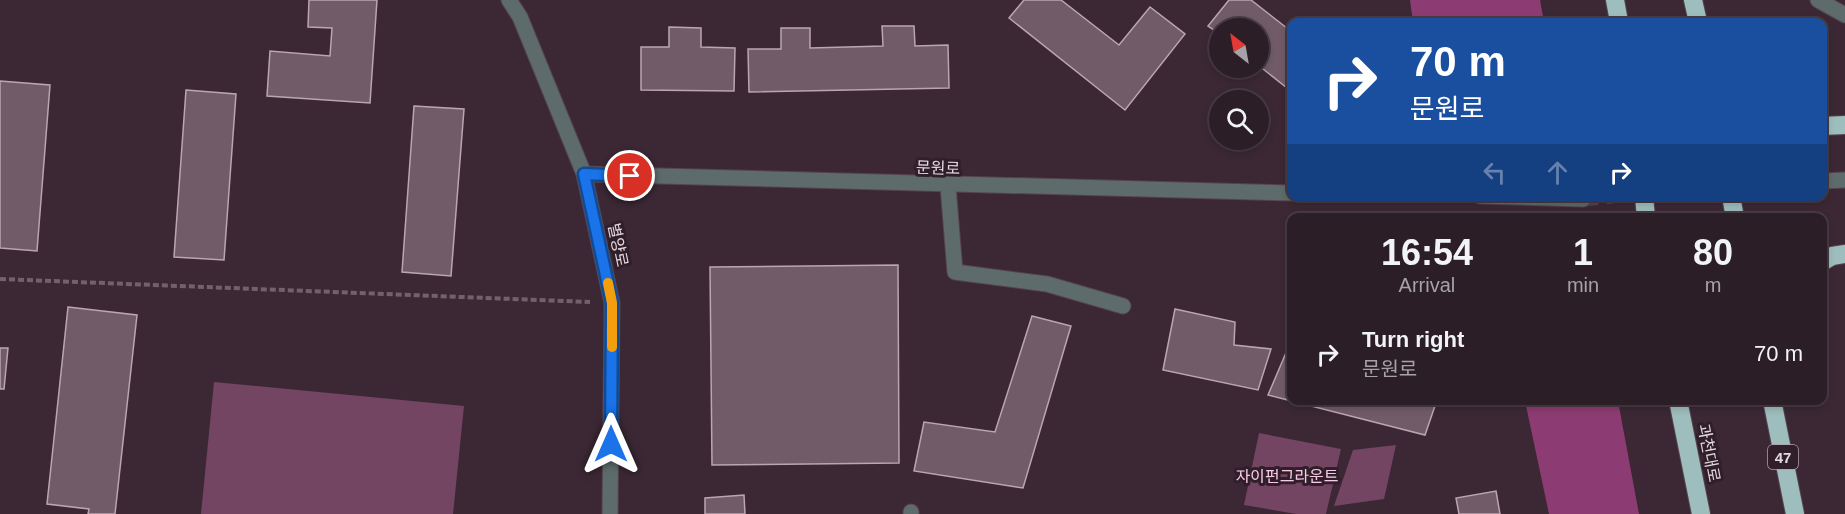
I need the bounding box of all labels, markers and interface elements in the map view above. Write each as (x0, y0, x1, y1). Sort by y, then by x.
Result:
north arrow (1209, 18, 1269, 78)
map controls (1209, 18, 1269, 150)
text: 70 m (1410, 38, 1506, 85)
icon: right (1311, 42, 1389, 120)
button: search (1209, 90, 1269, 150)
text: 문원로 (1410, 94, 1485, 124)
pin (604, 150, 655, 201)
icon: left (1478, 156, 1511, 189)
icon: ahead (1541, 156, 1574, 189)
icon: right (1604, 156, 1637, 189)
icon: arrive (613, 159, 646, 192)
street label: 문원로 (916, 159, 961, 177)
street label: 별양로 (605, 222, 631, 269)
text: 16:54 (1381, 232, 1473, 273)
text: 1 (1573, 232, 1593, 273)
text: 80 (1693, 232, 1733, 273)
text: Arrival (1399, 274, 1455, 296)
text: min (1567, 274, 1599, 296)
text: m (1705, 274, 1721, 296)
text: Turn right (1362, 327, 1464, 352)
icon: right (1311, 338, 1344, 371)
text: 70 m (1754, 341, 1803, 366)
text: 문원로 (1362, 358, 1417, 380)
position arrow (579, 412, 643, 476)
street label: 과천대로 (1695, 422, 1723, 484)
road number: 47 (1768, 445, 1798, 469)
park label: 자이펀그라운트 (1235, 468, 1339, 485)

